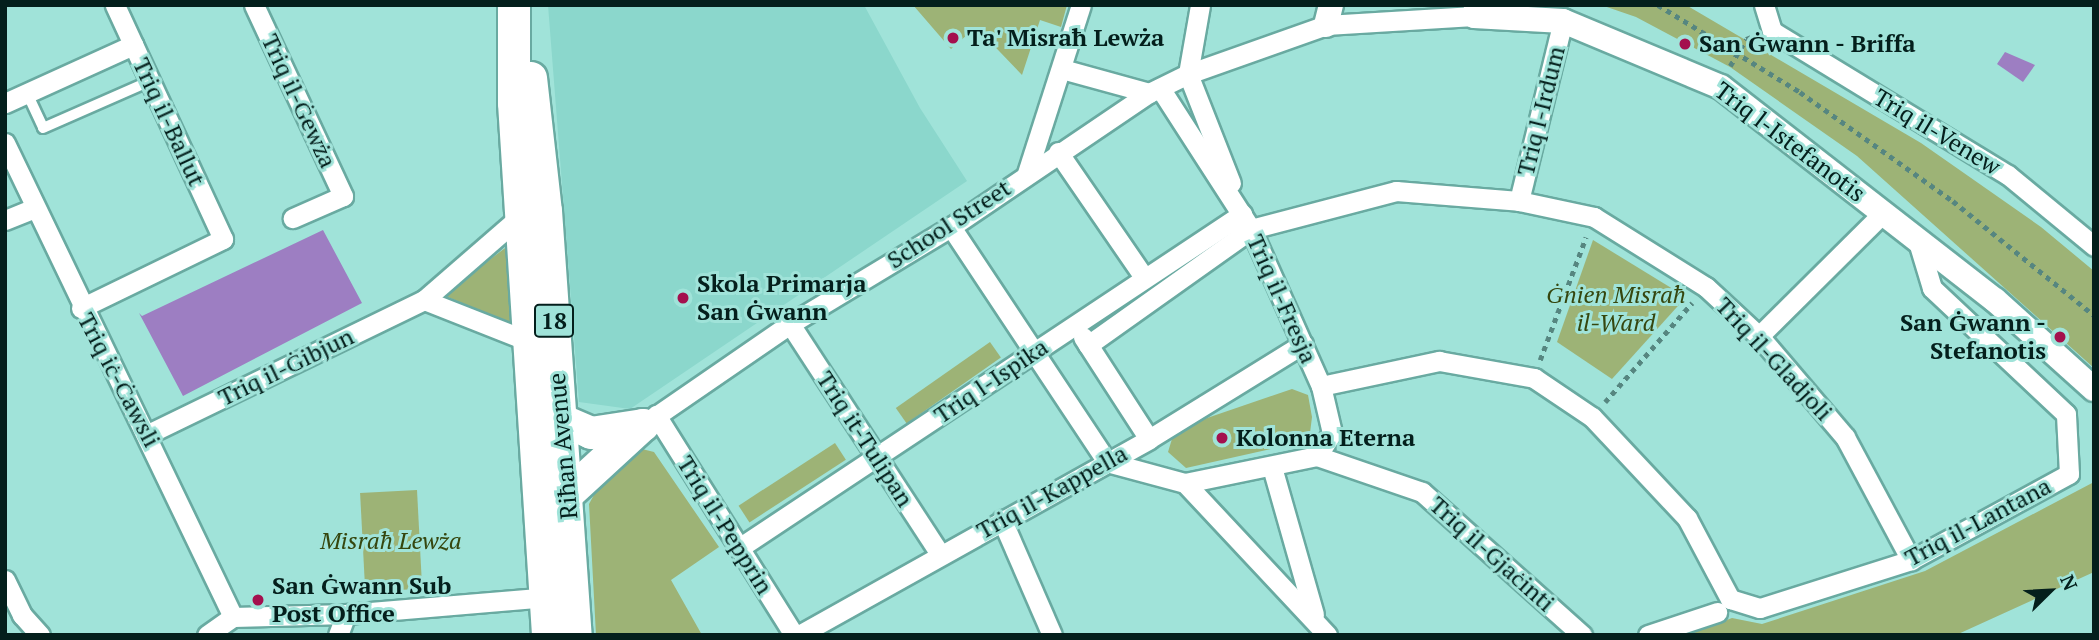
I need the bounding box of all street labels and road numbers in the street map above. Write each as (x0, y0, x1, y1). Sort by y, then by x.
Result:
street label: Triq il-Ġewża (255, 29, 343, 173)
street label: Triq l-Irdum (1511, 43, 1571, 179)
street label: Triq il-Ballut (127, 53, 211, 191)
street label: Triq l-Istefanotis (1709, 76, 1871, 208)
street label: Triq il-Venew (1868, 83, 2006, 181)
street label: School Street (882, 173, 1016, 275)
street label: Triq il-Fresja (1241, 230, 1323, 368)
street label: Triq il-Gladjoli (1710, 291, 1838, 427)
road number: 18 (533, 302, 575, 340)
street label: Triq iċ-Ċawsli (72, 308, 166, 452)
street label: Triq il-Ġibjun (214, 322, 358, 412)
street label: Triq l-Ispika (929, 332, 1053, 430)
street label: Triq it-Tulipan (811, 366, 919, 512)
street label: Riħan Avenue (542, 371, 584, 521)
street label: Triq il-Kappella (972, 439, 1132, 545)
street label: Triq il-Pepprin (671, 450, 779, 600)
street label: Triq il-Lantana (1900, 471, 2056, 573)
street label: Triq il-Gjaċinti (1424, 490, 1560, 618)

